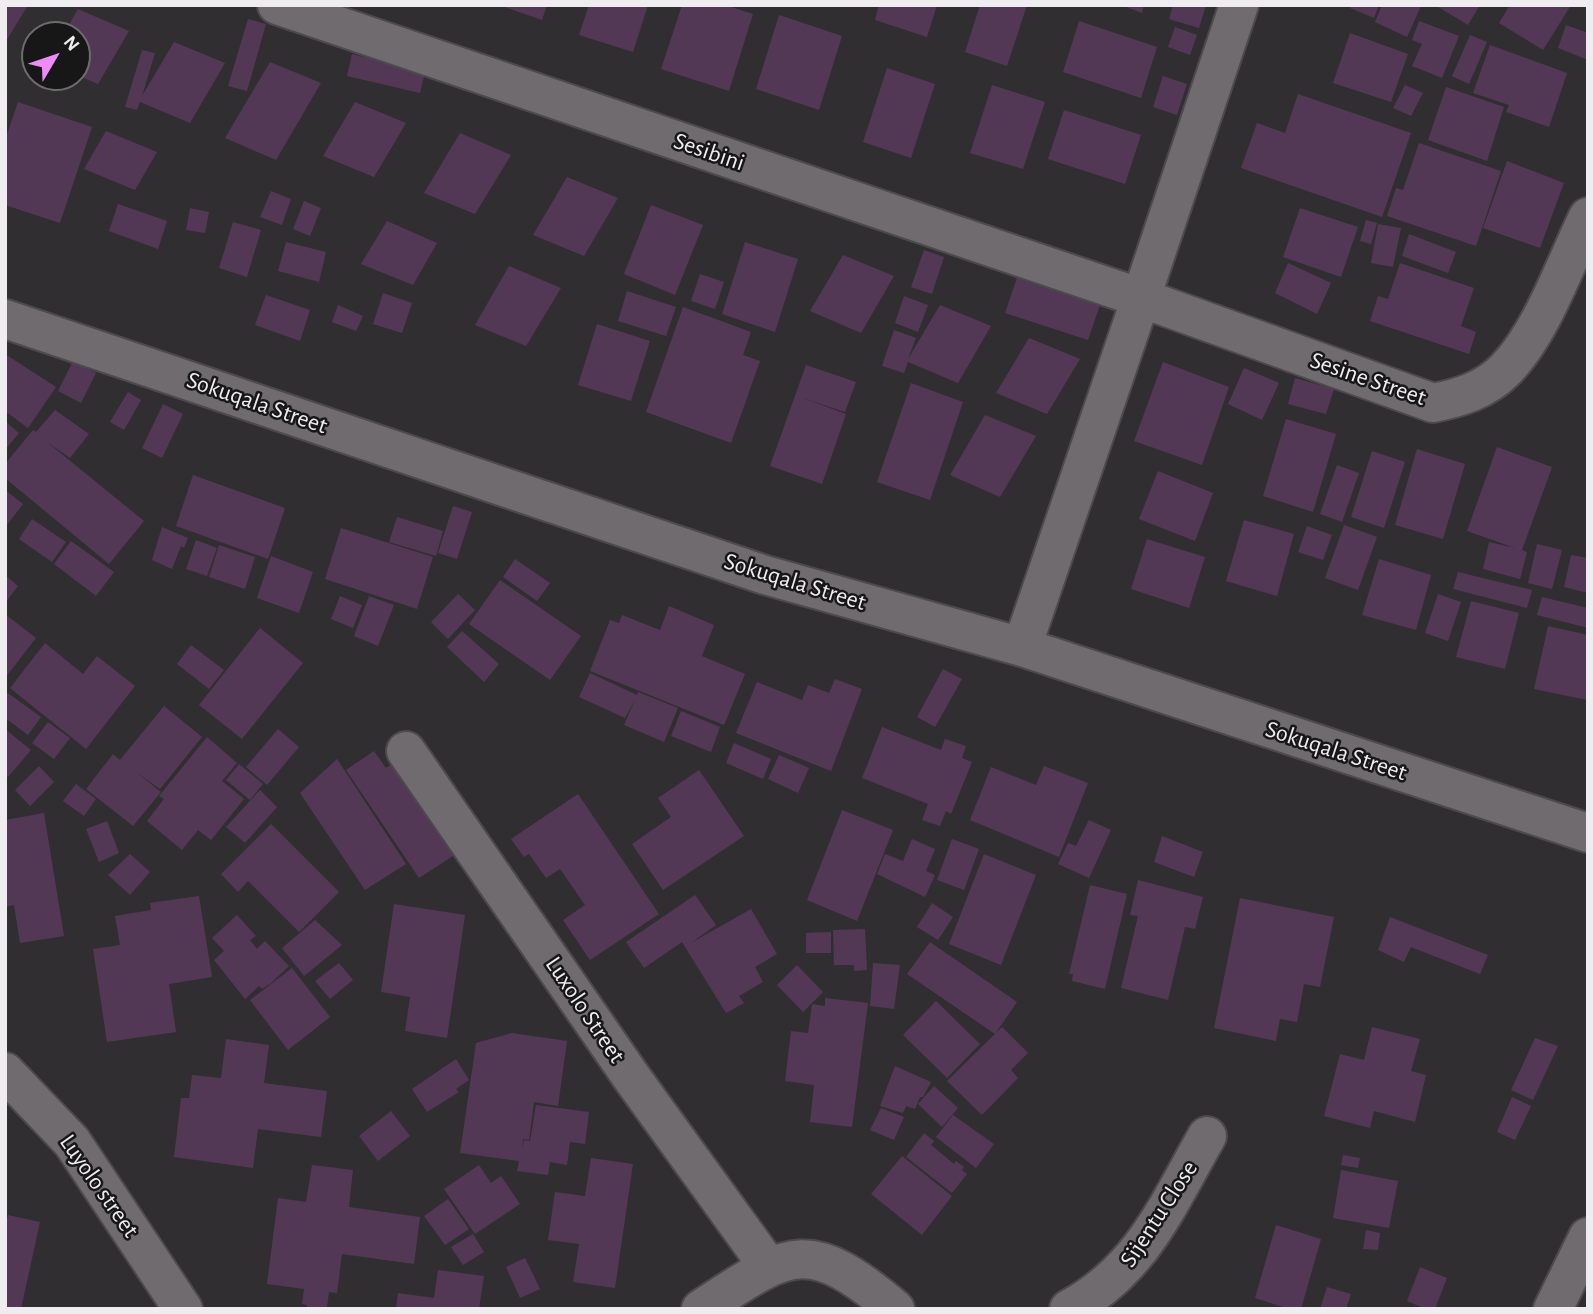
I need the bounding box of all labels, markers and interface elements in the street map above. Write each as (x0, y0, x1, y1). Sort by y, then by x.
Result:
north arrow (21, 21, 91, 91)
text: N (60, 33, 83, 55)
street label: Sesibini (670, 127, 748, 177)
street label: Sesine Street (1306, 346, 1430, 412)
street label: Sokuqala Street (183, 366, 331, 440)
street label: Sokuqala Street (721, 547, 869, 617)
street label: Sokuqala Street (1262, 715, 1410, 787)
street label: Luxolo Street (539, 951, 631, 1069)
street label: Luyolo street (53, 1129, 145, 1243)
street label: Sijentu Close (1114, 1155, 1204, 1273)

